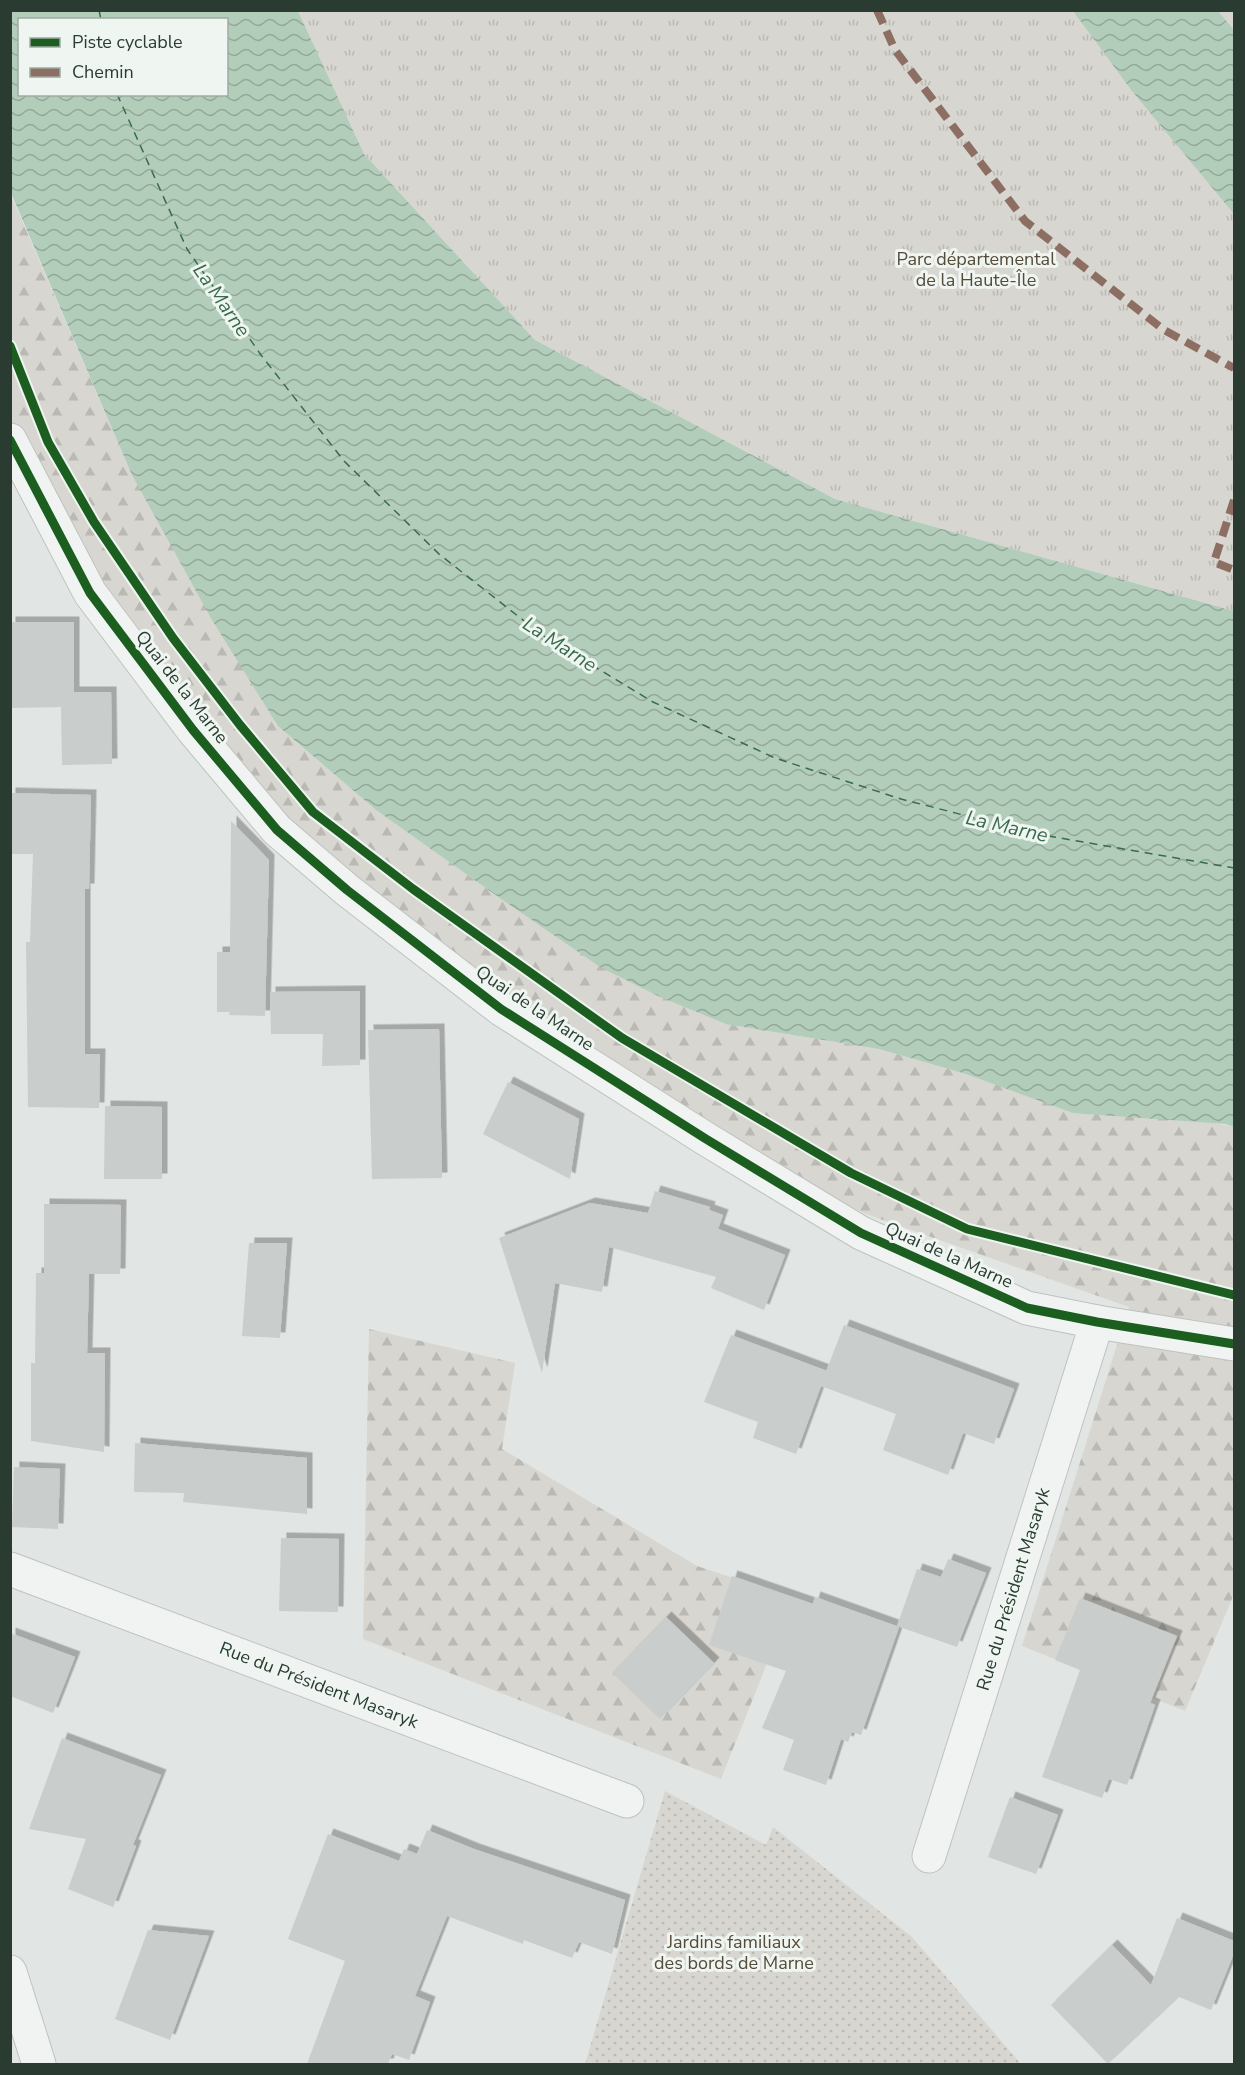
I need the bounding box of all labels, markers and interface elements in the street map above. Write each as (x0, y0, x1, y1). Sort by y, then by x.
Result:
legend (18, 18, 228, 96)
text: Piste cyclable (72, 30, 183, 54)
text: Chemin (72, 60, 134, 84)
park label: Parc départemental de la Haute-Île (897, 247, 1056, 292)
water label: La Marne (187, 258, 257, 343)
water label: La Marne (517, 610, 602, 679)
street label: Quai de la Marne (130, 625, 234, 749)
water label: La Marne (963, 804, 1051, 849)
street label: Quai de la Marne (471, 960, 599, 1056)
street label: Quai de la Marne (881, 1216, 1017, 1294)
street label: Rue du Président Masaryk (971, 1484, 1056, 1693)
street label: Rue du Président Masaryk (216, 1636, 423, 1734)
park label: Jardins familiaux des bords de Marne (654, 1930, 814, 1975)

